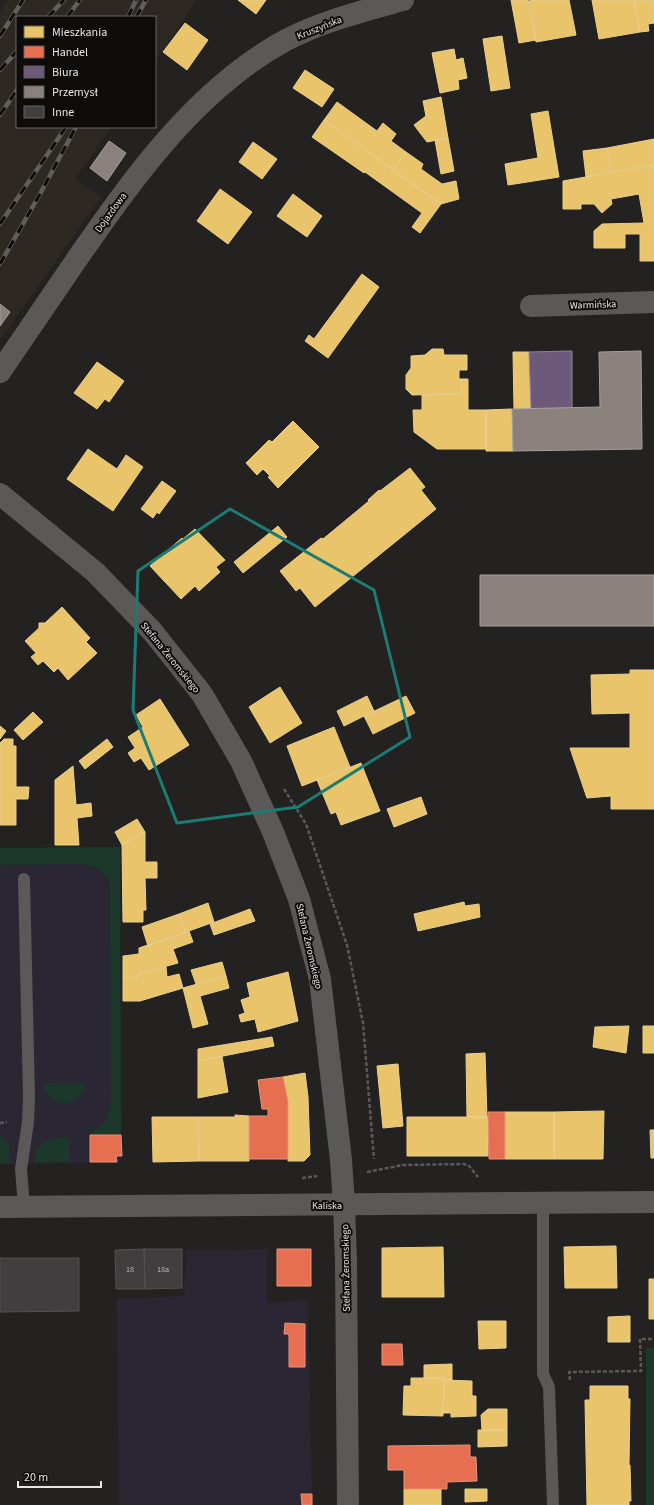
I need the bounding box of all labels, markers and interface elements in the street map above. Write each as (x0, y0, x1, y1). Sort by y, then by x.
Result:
street label: Kruszyńska (295, 13, 344, 43)
legend (16, 16, 156, 128)
text: Mieszkania (52, 24, 107, 41)
text: Handel (52, 44, 88, 61)
text: Biura (52, 64, 78, 81)
text: Przemysł (52, 84, 98, 101)
text: Inne (52, 104, 74, 121)
street label: Dojazdowa (92, 190, 130, 235)
street label: Warmińska (570, 297, 617, 313)
street label: Stefana Żeromskiego (137, 619, 203, 696)
street label: Stefana Żeromskiego (292, 902, 326, 990)
street label: Kaliska (312, 1199, 342, 1213)
street label: Stefana Żeromskiego (338, 1224, 354, 1312)
house number: 18 (126, 1264, 134, 1275)
house number: 18a (157, 1264, 169, 1275)
scale bar (18, 1463, 101, 1489)
text: 20 m (24, 1469, 48, 1486)

